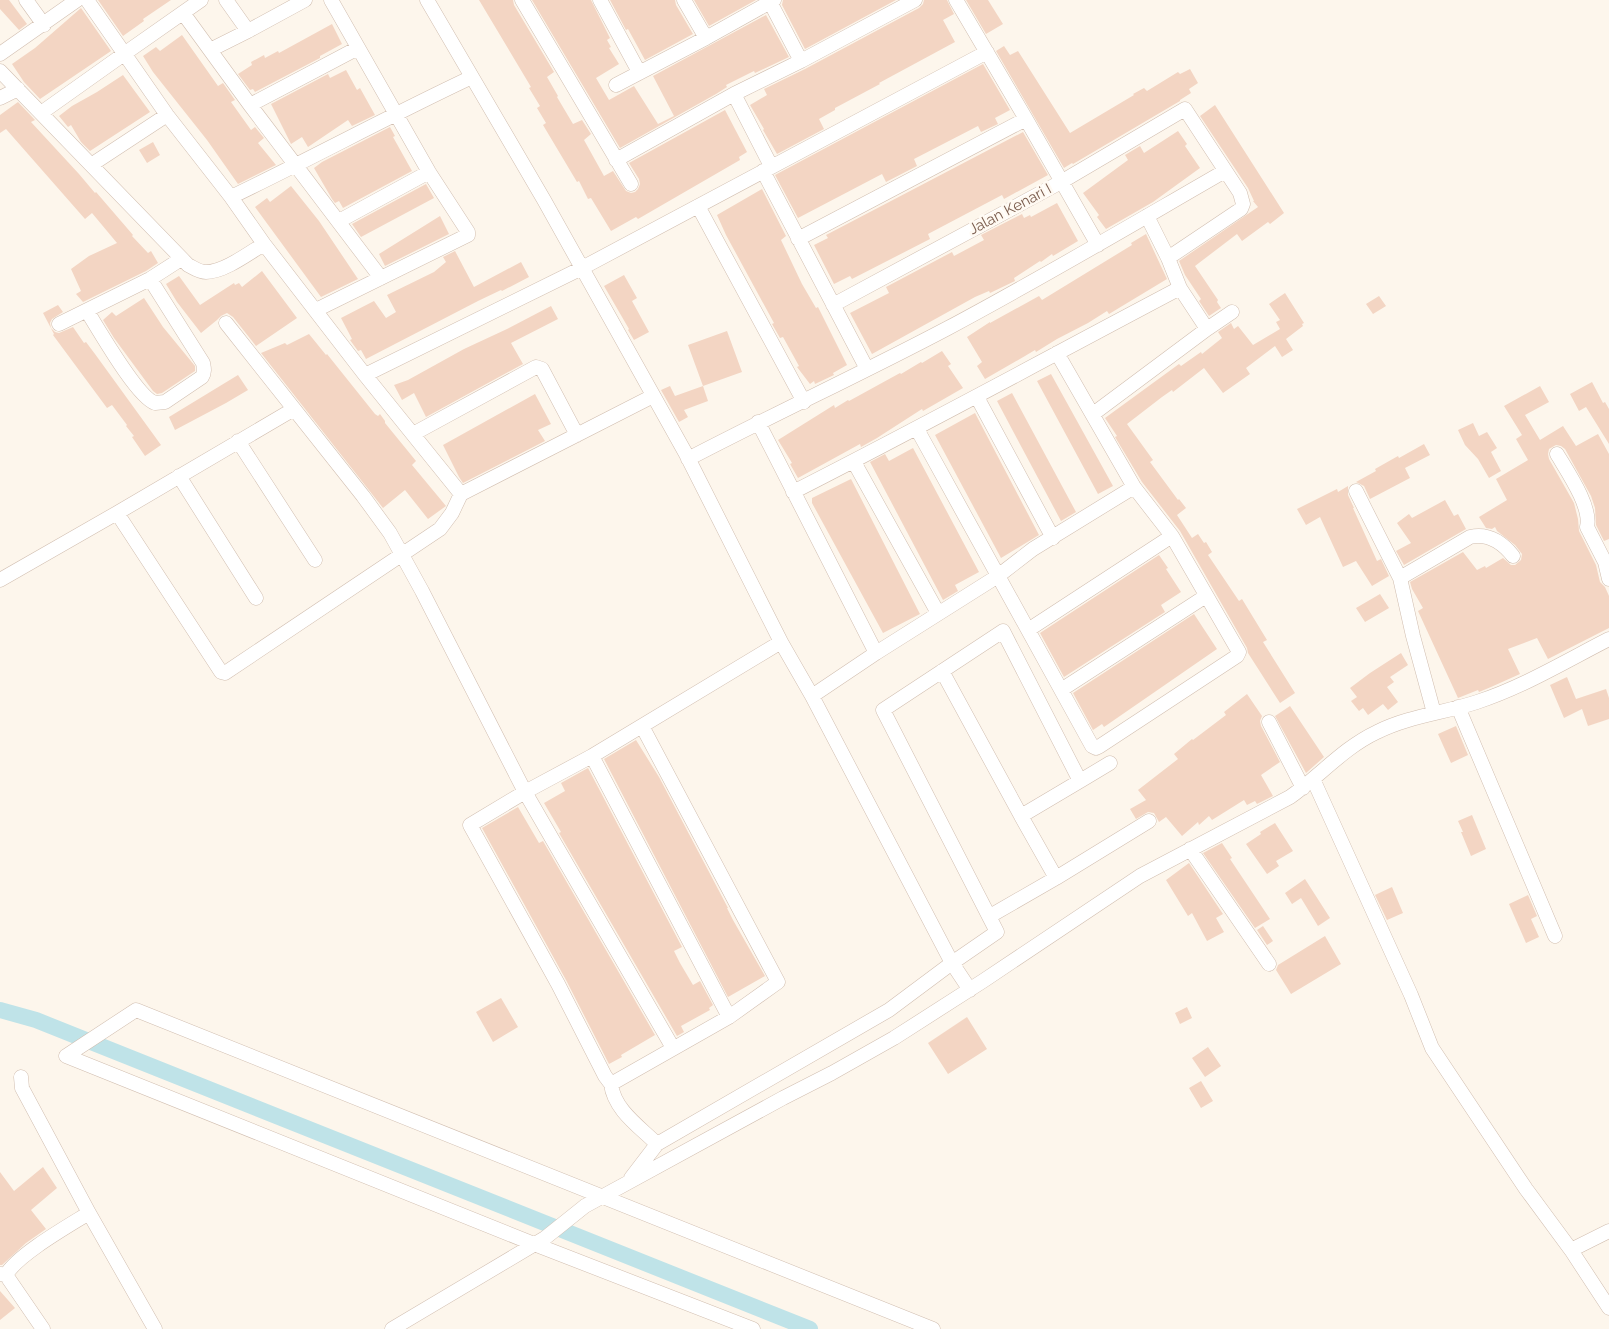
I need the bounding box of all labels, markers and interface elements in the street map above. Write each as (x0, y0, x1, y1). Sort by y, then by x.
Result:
street label: Jalan Kenari I (966, 180, 1054, 238)

